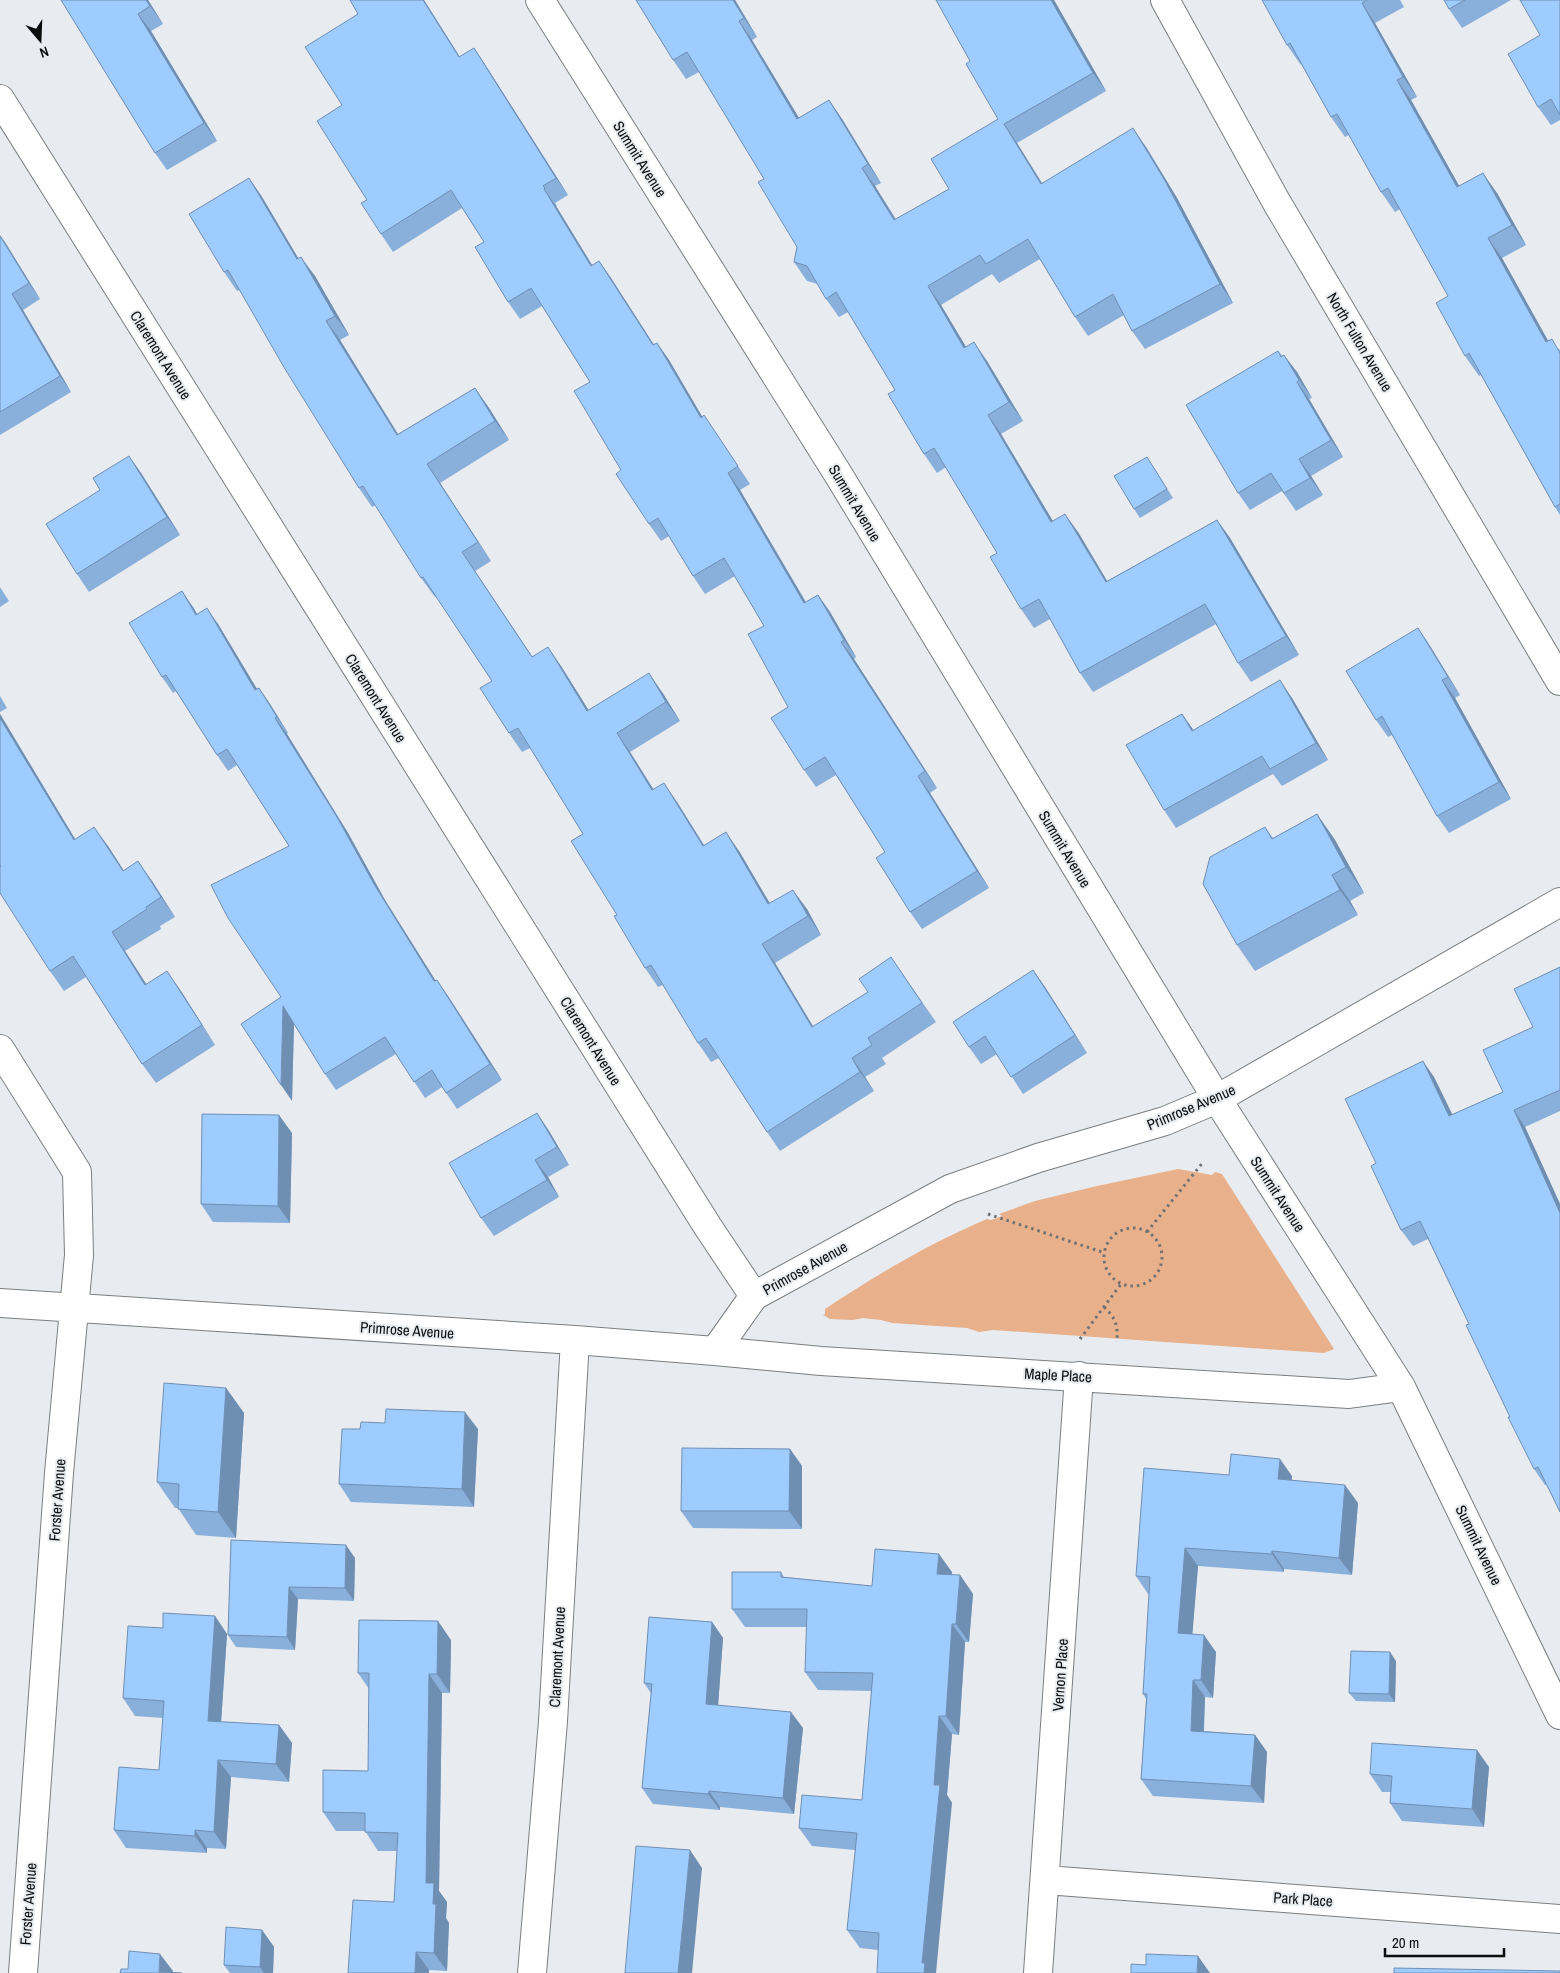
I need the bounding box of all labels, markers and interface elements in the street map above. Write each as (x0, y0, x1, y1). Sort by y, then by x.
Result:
north arrow (15, 15, 65, 65)
text: N (37, 42, 51, 62)
street label: Summit Avenue (608, 117, 672, 201)
street label: North Fulton Avenue (1322, 289, 1398, 396)
street label: Claremont Avenue (125, 307, 197, 404)
street label: Summit Avenue (824, 460, 886, 546)
street label: Claremont Avenue (340, 650, 412, 747)
street label: Summit Avenue (1034, 806, 1096, 892)
street label: Claremont Avenue (555, 993, 627, 1090)
street label: Primrose Avenue (1144, 1079, 1239, 1135)
street label: Summit Avenue (1246, 1152, 1310, 1236)
street label: Primrose Avenue (759, 1236, 851, 1300)
street label: Primrose Avenue (359, 1316, 455, 1344)
street label: Maple Place (1024, 1363, 1092, 1387)
street label: Forster Avenue (44, 1458, 70, 1542)
street label: Summit Avenue (1451, 1501, 1507, 1589)
street label: Claremont Avenue (544, 1606, 570, 1708)
street label: Vernon Place (1047, 1638, 1073, 1712)
street label: Forster Avenue (15, 1862, 41, 1946)
street label: Park Place (1273, 1886, 1334, 1912)
scale bar (1385, 1926, 1504, 1958)
text: 20 m (1392, 1932, 1419, 1953)

